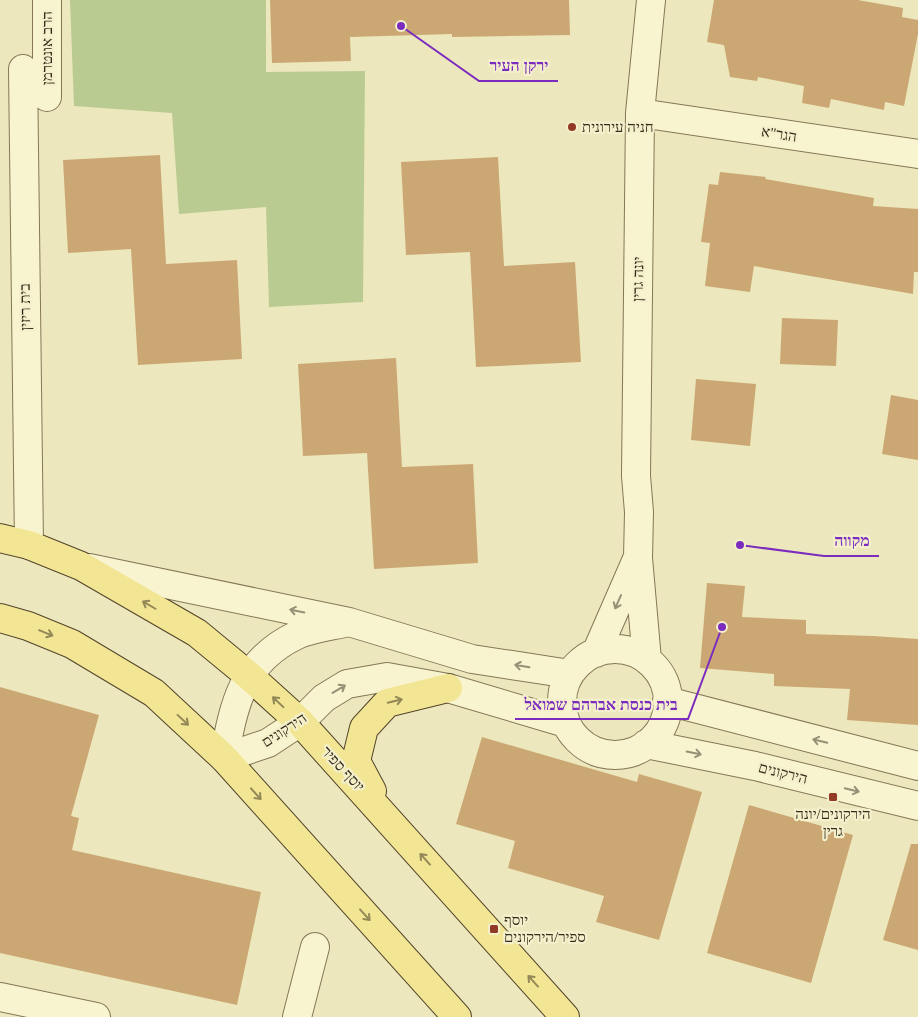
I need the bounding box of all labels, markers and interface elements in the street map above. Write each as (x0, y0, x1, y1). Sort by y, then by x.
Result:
street label: הרב אונטרמן (39, 11, 55, 85)
callout: ירקן העיר (479, 50, 558, 81)
text: ירקן העיר (489, 57, 549, 75)
place label: חניה עירונית (582, 119, 654, 135)
marker: חניה עירונית (566, 121, 578, 133)
street label: הגר"א (760, 123, 798, 145)
street label: יונה גרין (630, 256, 646, 302)
street label: בית ריזין (17, 283, 33, 331)
callout: מקווה (824, 525, 879, 556)
text: מקווה (834, 532, 870, 549)
one-way arrow (613, 594, 623, 609)
one-way arrow (141, 600, 156, 610)
one-way arrow (289, 606, 305, 615)
one-way arrow (38, 629, 53, 639)
one-way arrow (515, 661, 531, 671)
one-way arrow (331, 684, 345, 694)
callout: בית כנסת אברהם שמואל (515, 688, 688, 719)
one-way arrow (272, 696, 285, 708)
one-way arrow (387, 696, 403, 705)
text: בית כנסת אברהם שמואל (523, 696, 678, 713)
street label: הירקונים (259, 710, 309, 750)
one-way arrow (176, 714, 189, 726)
one-way arrow (812, 736, 828, 745)
street label: יוסף ספיר (318, 743, 368, 795)
one-way arrow (686, 749, 702, 759)
street label: הירקונים (757, 759, 809, 787)
one-way arrow (844, 786, 860, 795)
one-way arrow (251, 788, 262, 801)
marker: הירקונים/יונה גרין (827, 791, 839, 803)
place label: הירקונים/יונה גרין (795, 806, 871, 839)
one-way arrow (419, 853, 430, 866)
one-way arrow (359, 908, 371, 921)
place label: יוסף ספיר/הירקונים (504, 912, 586, 945)
marker: יוסף ספיר/הירקונים (488, 923, 500, 935)
one-way arrow (527, 974, 539, 987)

